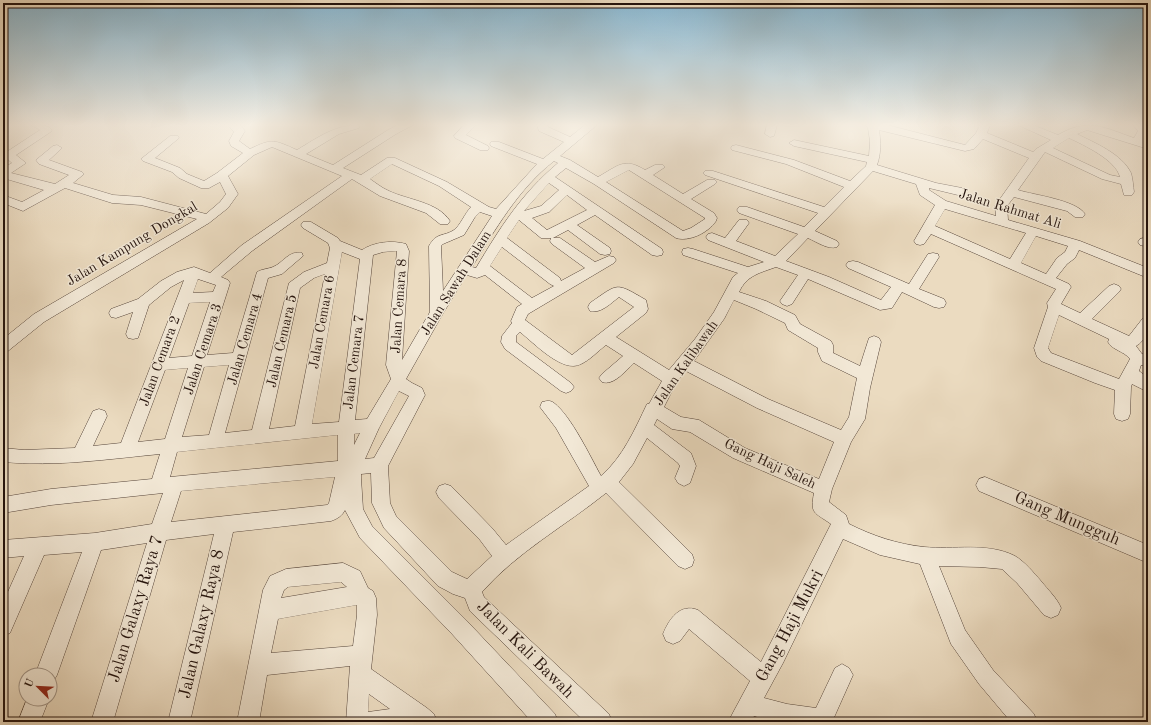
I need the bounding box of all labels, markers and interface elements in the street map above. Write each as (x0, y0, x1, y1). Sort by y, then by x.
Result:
street label: Jalan Rahmat Ali (957, 187, 1063, 231)
street label: Jalan Kampung Dongkal (64, 199, 200, 289)
street label: Jalan Sawah Dalam (418, 228, 494, 338)
street label: Jalan Cemara 8 (389, 258, 409, 354)
street label: Jalan Cemara 6 (307, 274, 337, 370)
street label: Jalan Cemara 4 (225, 291, 265, 387)
street label: Jalan Cemara 5 (264, 293, 300, 389)
street label: Jalan Cemara 3 (182, 302, 224, 396)
street label: Jalan Cemara 2 (137, 314, 183, 408)
street label: Jalan Cemara 7 (341, 314, 367, 410)
street label: Jalan Kalibawah (651, 318, 721, 408)
street label: Gang Haji Saleh (722, 437, 818, 492)
street label: Gang Mungguh (1012, 489, 1122, 549)
street label: Jalan Galaxy Raya 7 (106, 534, 166, 684)
street label: Jalan Galaxy Raya 8 (177, 548, 227, 700)
street label: Gang Haji Mukri (753, 567, 827, 685)
street label: Jalan Kali Bawah (473, 598, 577, 702)
north arrow (18, 667, 58, 707)
text: U (23, 677, 37, 690)

